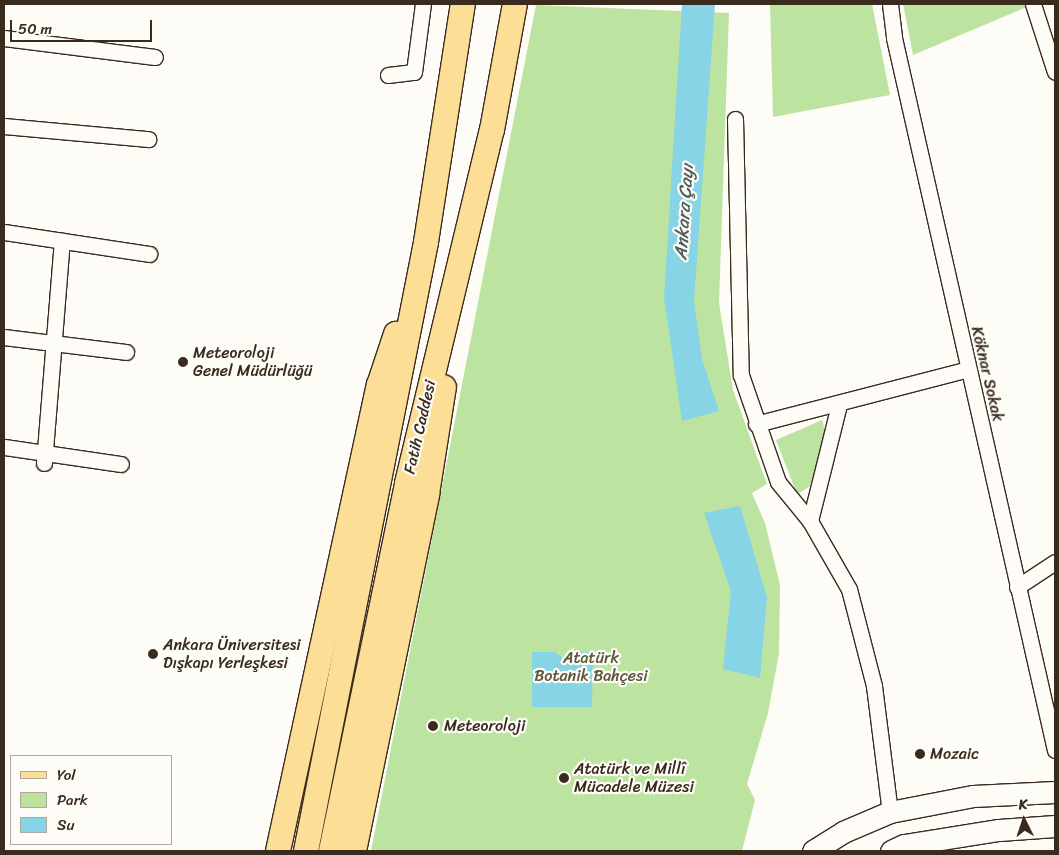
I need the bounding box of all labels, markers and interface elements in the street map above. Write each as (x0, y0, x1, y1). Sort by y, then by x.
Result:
scale bar (12, 10, 155, 42)
text: 50 m (18, 16, 52, 42)
water label: Ankara Çayı (670, 163, 698, 261)
street label: Köknar Sokak (967, 325, 1007, 423)
place label: Meteoroloji Genel Müdürlüğü (193, 343, 312, 381)
marker: Meteoroloji Genel Müdürlüğü (177, 356, 189, 368)
street label: Fatih Caddesi (400, 379, 440, 475)
place label: Ankara Üniversitesi Dışkapı Yerleşkesi (163, 635, 301, 673)
marker: Ankara Üniversitesi Dışkapı Yerleşkesi (147, 648, 159, 660)
park label: Atatürk Botanik Bahçesi (534, 648, 648, 686)
place label: Meteoroloji (444, 716, 525, 736)
marker: Meteoroloji (426, 719, 440, 733)
place label: Mozaic (930, 744, 979, 764)
marker: Mozaic (914, 748, 926, 760)
legend (10, 755, 172, 845)
place label: Atatürk ve Millî Mücadele Müzesi (574, 759, 694, 797)
text: Yol (57, 762, 76, 788)
marker: Atatürk ve Millî Mücadele Müzesi (558, 772, 570, 784)
text: Park (57, 787, 88, 813)
text: K (1018, 792, 1028, 817)
north arrow (999, 795, 1049, 845)
text: Su (57, 812, 74, 838)

